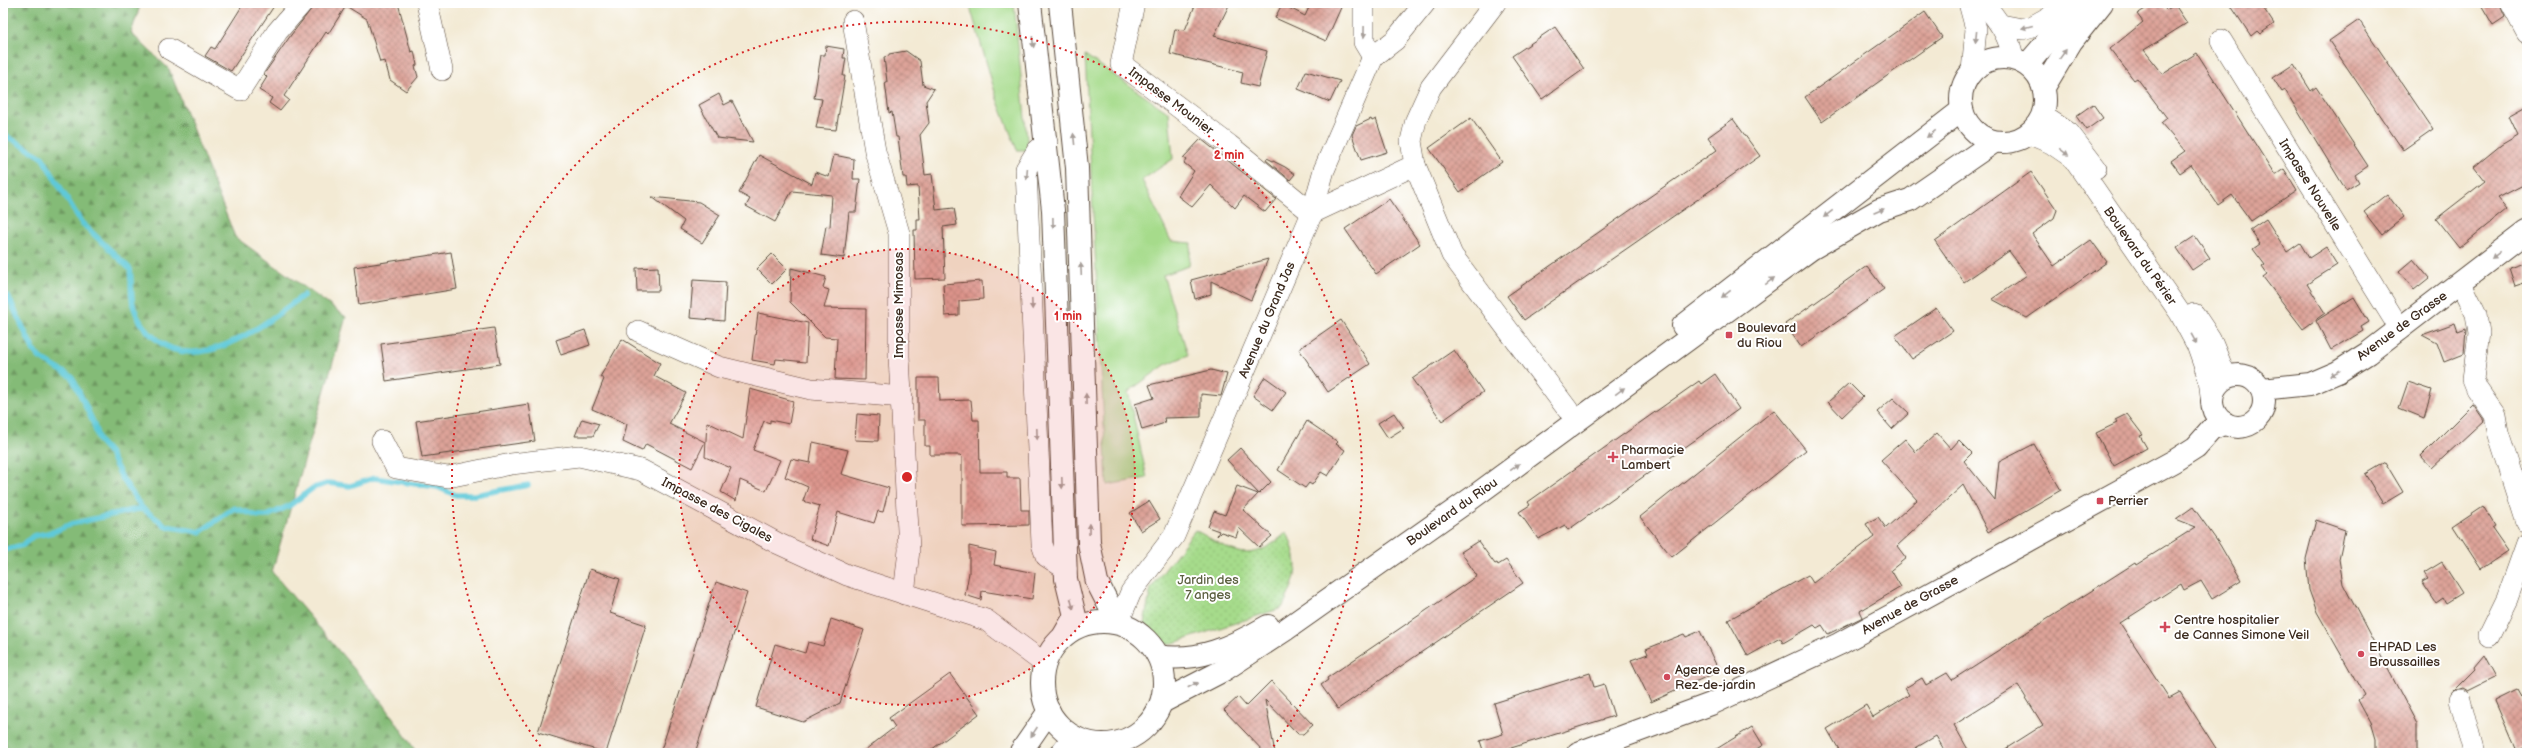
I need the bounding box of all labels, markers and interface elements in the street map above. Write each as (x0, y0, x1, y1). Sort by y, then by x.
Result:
one-way arrow (2021, 24, 2033, 30)
one-way arrow (1361, 26, 1367, 39)
one-way arrow (1972, 31, 1979, 43)
one-way arrow (1029, 36, 1036, 48)
one-way arrow (2059, 48, 2067, 59)
street label: Impasse Mounier (1125, 64, 1217, 138)
one-way arrow (1925, 130, 1936, 138)
one-way arrow (1070, 133, 1077, 145)
street label: Impasse Nouvelle (2275, 136, 2345, 234)
text: 2 min (1214, 148, 1244, 163)
one-way arrow (2059, 148, 2069, 156)
one-way arrow (1024, 168, 1030, 181)
street label: Boulevard du Périer (2100, 204, 2180, 309)
one-way arrow (1873, 208, 1885, 214)
one-way arrow (1823, 210, 1834, 218)
one-way arrow (1050, 217, 1056, 230)
street label: Impasse Mimosas (891, 251, 907, 358)
one-way arrow (2491, 251, 2502, 259)
street label: Avenue du Grand Jas (1235, 259, 1299, 381)
one-way arrow (1077, 263, 1084, 275)
one-way arrow (1764, 276, 1775, 285)
street label: Avenue de Grasse (2354, 288, 2451, 364)
one-way arrow (1720, 289, 1731, 298)
one-way arrow (1028, 298, 1035, 310)
text: 1 min (1054, 309, 1082, 324)
place label: Boulevard du Riou (1737, 320, 1796, 351)
marker: Boulevard du Riou (1724, 330, 1734, 340)
one-way arrow (2190, 333, 2197, 344)
one-way arrow (2329, 370, 2341, 376)
one-way arrow (1615, 387, 1625, 395)
one-way arrow (1083, 392, 1089, 405)
one-way arrow (1034, 428, 1040, 441)
place label: Pharmacie Lambert (1621, 442, 1684, 473)
marker: Pharmacie Lambert (1608, 452, 1618, 462)
one-way arrow (1510, 463, 1520, 471)
centre of rings (900, 470, 914, 484)
street label: Impasse des Cigales (659, 474, 776, 546)
street label: Boulevard du Riou (1403, 475, 1501, 549)
one-way arrow (1059, 477, 1066, 489)
place label: Perrier (2108, 493, 2149, 509)
marker: Perrier (2095, 496, 2105, 506)
one-way arrow (1086, 522, 1092, 535)
park label: Jardin des 7 anges (1177, 572, 1239, 603)
street label: Avenue de Grasse (1859, 572, 1961, 638)
one-way arrow (1069, 598, 1075, 610)
place label: Centre hospitalier de Cannes Simone Veil (2174, 612, 2309, 643)
marker: Centre hospitalier de Cannes Simone Veil (2159, 621, 2171, 633)
place label: EHPAD Les Broussailles (2369, 639, 2441, 670)
marker: EHPAD Les Broussailles (2356, 649, 2366, 659)
place label: Agence des Rez-de-jardin (1675, 662, 1756, 693)
marker: Agence des Rez-de-jardin (1662, 672, 1672, 682)
one-way arrow (1187, 682, 1199, 688)
one-way arrow (1031, 726, 1038, 738)

